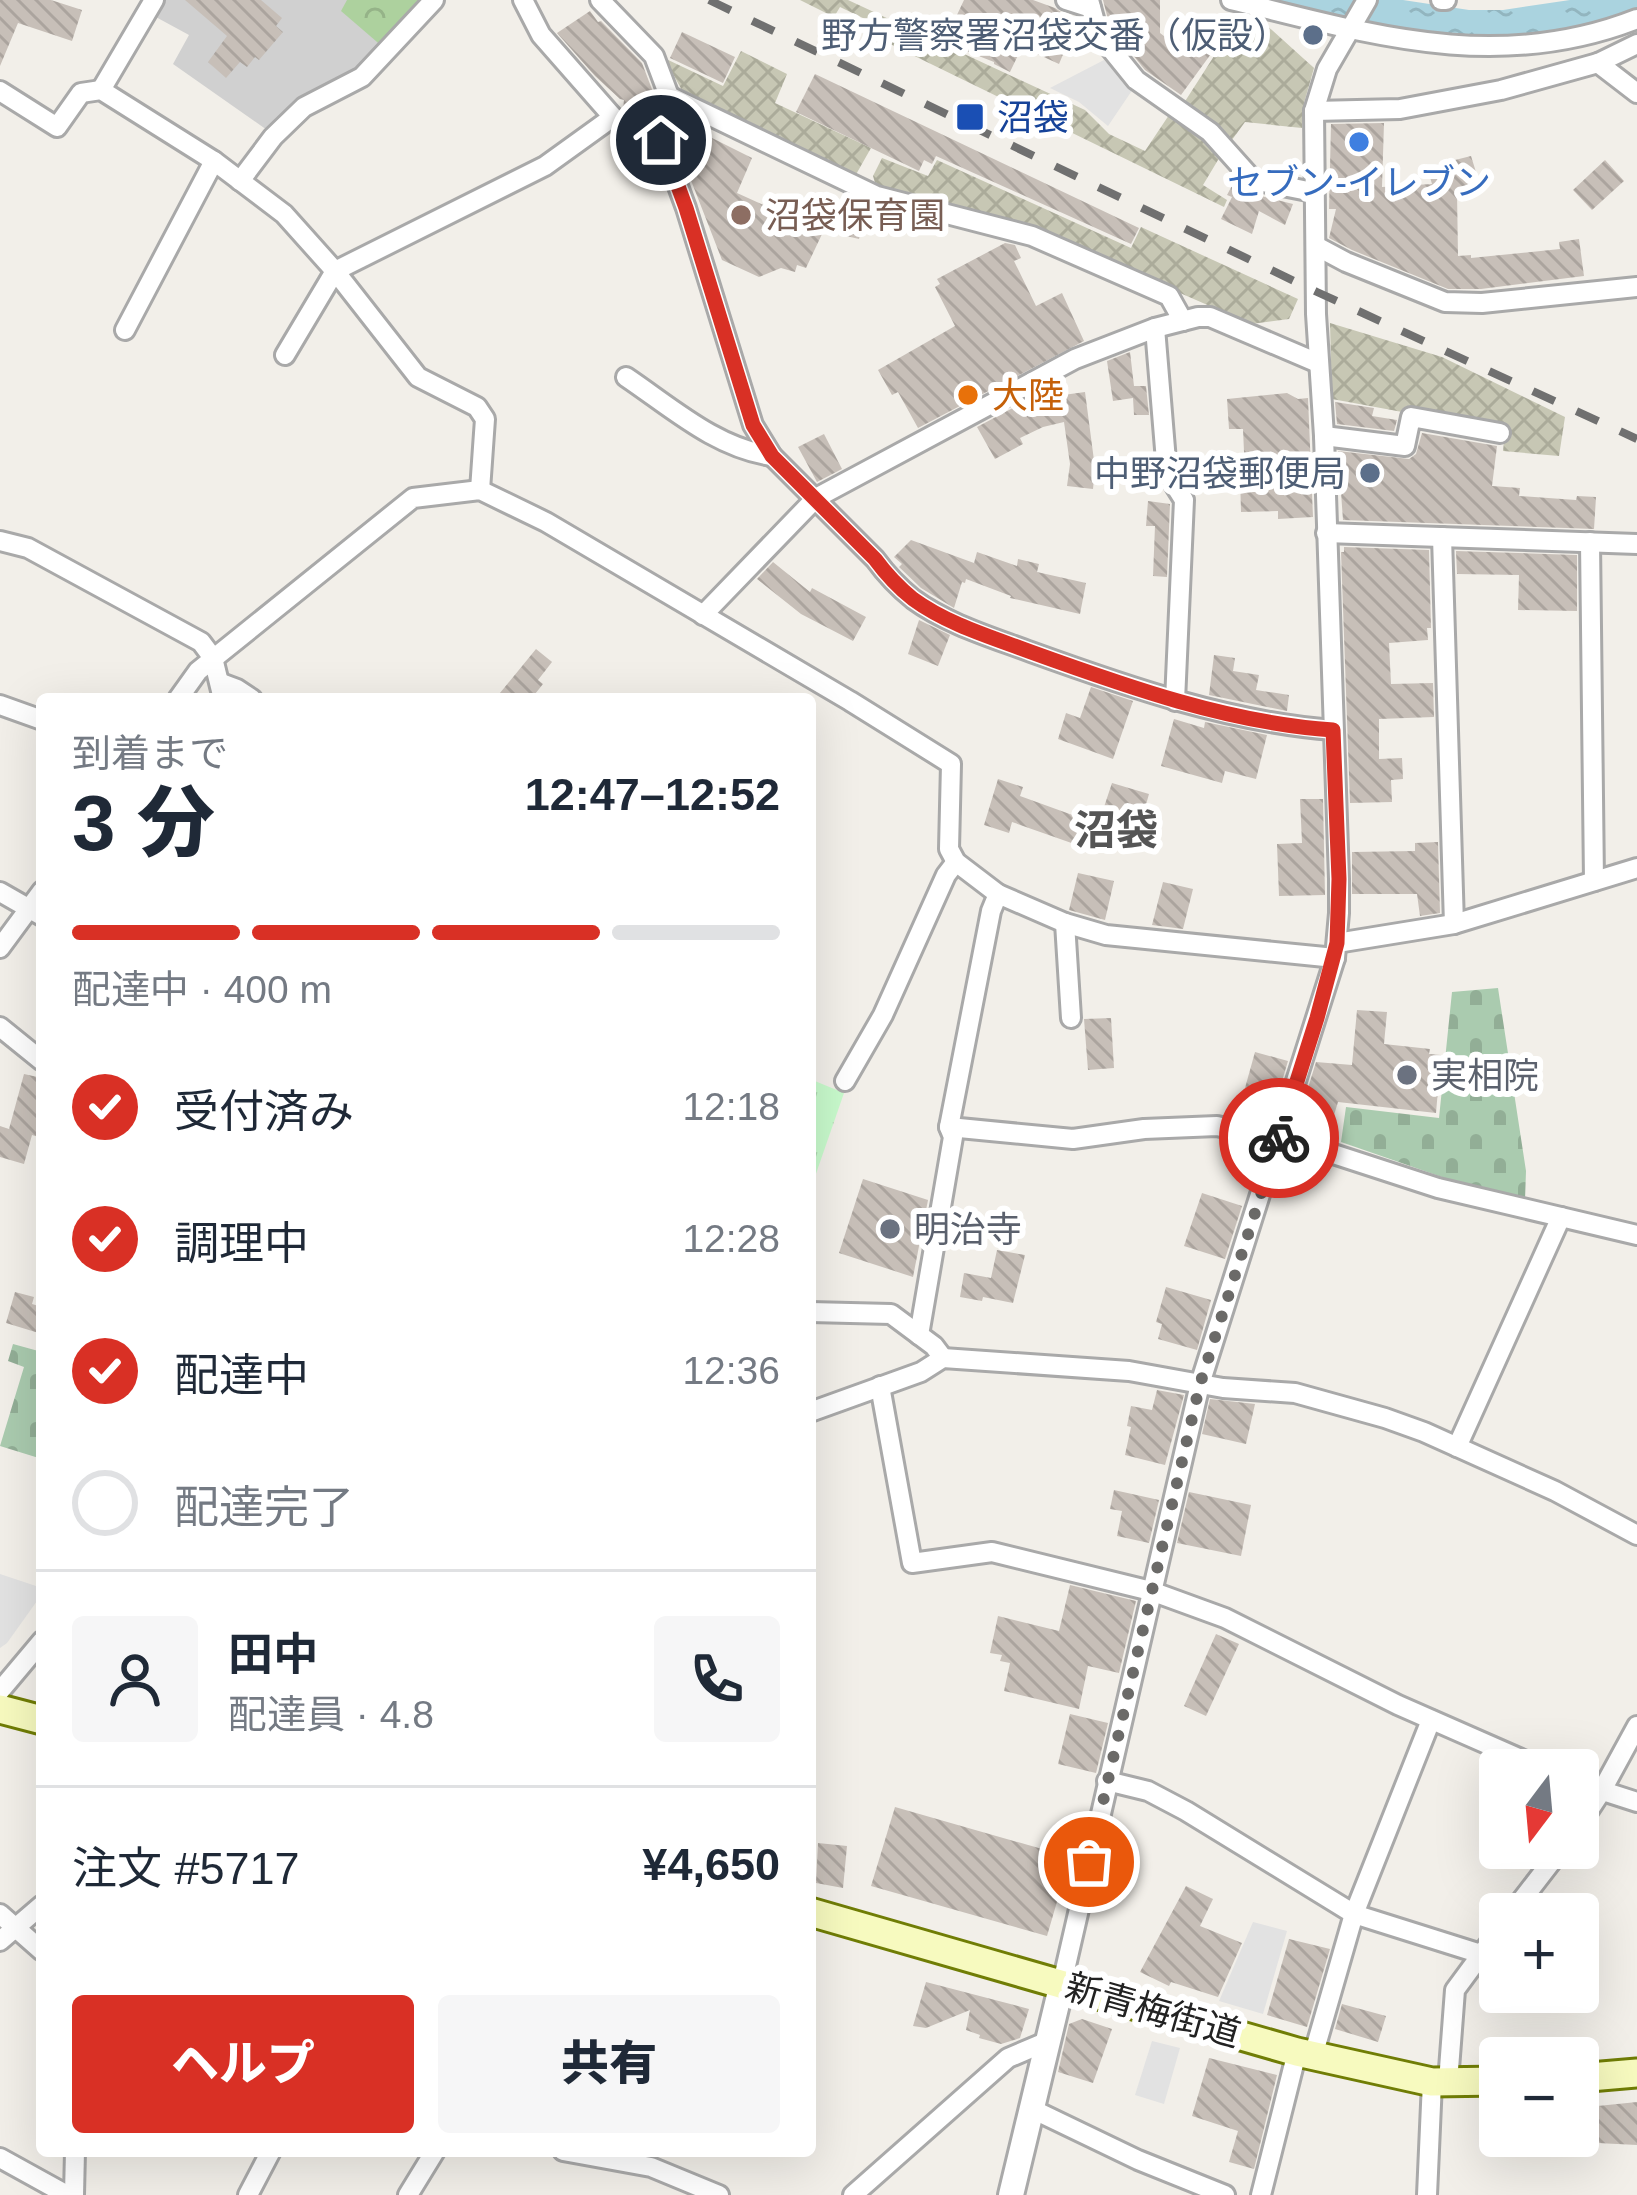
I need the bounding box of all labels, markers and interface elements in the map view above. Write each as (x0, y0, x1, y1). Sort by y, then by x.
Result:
place label: 野方警察署沼袋交番（仮設） (821, 15, 1289, 56)
marker: 野方警察署沼袋交番（仮設） (1300, 22, 1326, 48)
pin (610, 89, 712, 191)
place label: 沼袋 (997, 97, 1069, 138)
marker: 沼袋 (954, 101, 986, 133)
icon: home (628, 107, 694, 173)
marker: セブン-イレブン (1346, 129, 1372, 155)
place label: セブン-イレブン (1227, 162, 1491, 203)
place label: 沼袋保育園 (765, 195, 945, 236)
marker: 沼袋保育園 (728, 202, 754, 228)
place label: 大陸 (992, 375, 1064, 416)
marker: 大陸 (955, 382, 981, 408)
place label: 中野沼袋郵便局 (1094, 453, 1346, 494)
marker: 中野沼袋郵便局 (1357, 460, 1383, 486)
text: 到着まで (72, 732, 228, 775)
text: 12:47–12:52 (525, 769, 780, 820)
text: 3 分 (72, 779, 215, 867)
district label: 沼袋 (1074, 807, 1158, 854)
text: 配達中 · 400 m (72, 968, 332, 1011)
place label: 実相院 (1431, 1055, 1539, 1096)
marker: 実相院 (1394, 1062, 1420, 1088)
icon: check (72, 1074, 138, 1140)
courier (1219, 1078, 1339, 1198)
text: 12:18 (682, 1085, 780, 1128)
text: 受付済み (174, 1086, 354, 1137)
icon: bike (1246, 1105, 1312, 1171)
icon: check (72, 1206, 138, 1272)
place label: 明治寺 (914, 1209, 1022, 1250)
marker: 明治寺 (877, 1216, 903, 1242)
text: 12:28 (682, 1217, 780, 1260)
text: 調理中 (174, 1218, 309, 1269)
icon: check (72, 1338, 138, 1404)
text: 12:36 (682, 1349, 780, 1392)
text: 配達中 (174, 1350, 309, 1401)
text: 配達完了 (174, 1482, 354, 1533)
button: person (72, 1616, 198, 1742)
button: phone (654, 1616, 780, 1742)
text: 田中 (228, 1629, 318, 1680)
text: 配達員 · 4.8 (228, 1693, 434, 1736)
north arrow (1479, 1749, 1599, 1869)
map controls (1479, 1749, 1599, 2157)
pin (1038, 1811, 1140, 1913)
icon: bag (1056, 1829, 1122, 1895)
text: ¥4,650 (642, 1839, 780, 1890)
text: 注文 #5717 (72, 1843, 300, 1894)
button: + (1479, 1893, 1599, 2013)
street label: 新青梅街道 (1061, 1965, 1245, 2055)
button: ヘルプ (72, 1995, 414, 2133)
button: 共有 (438, 1995, 780, 2133)
button: − (1479, 2037, 1599, 2157)

